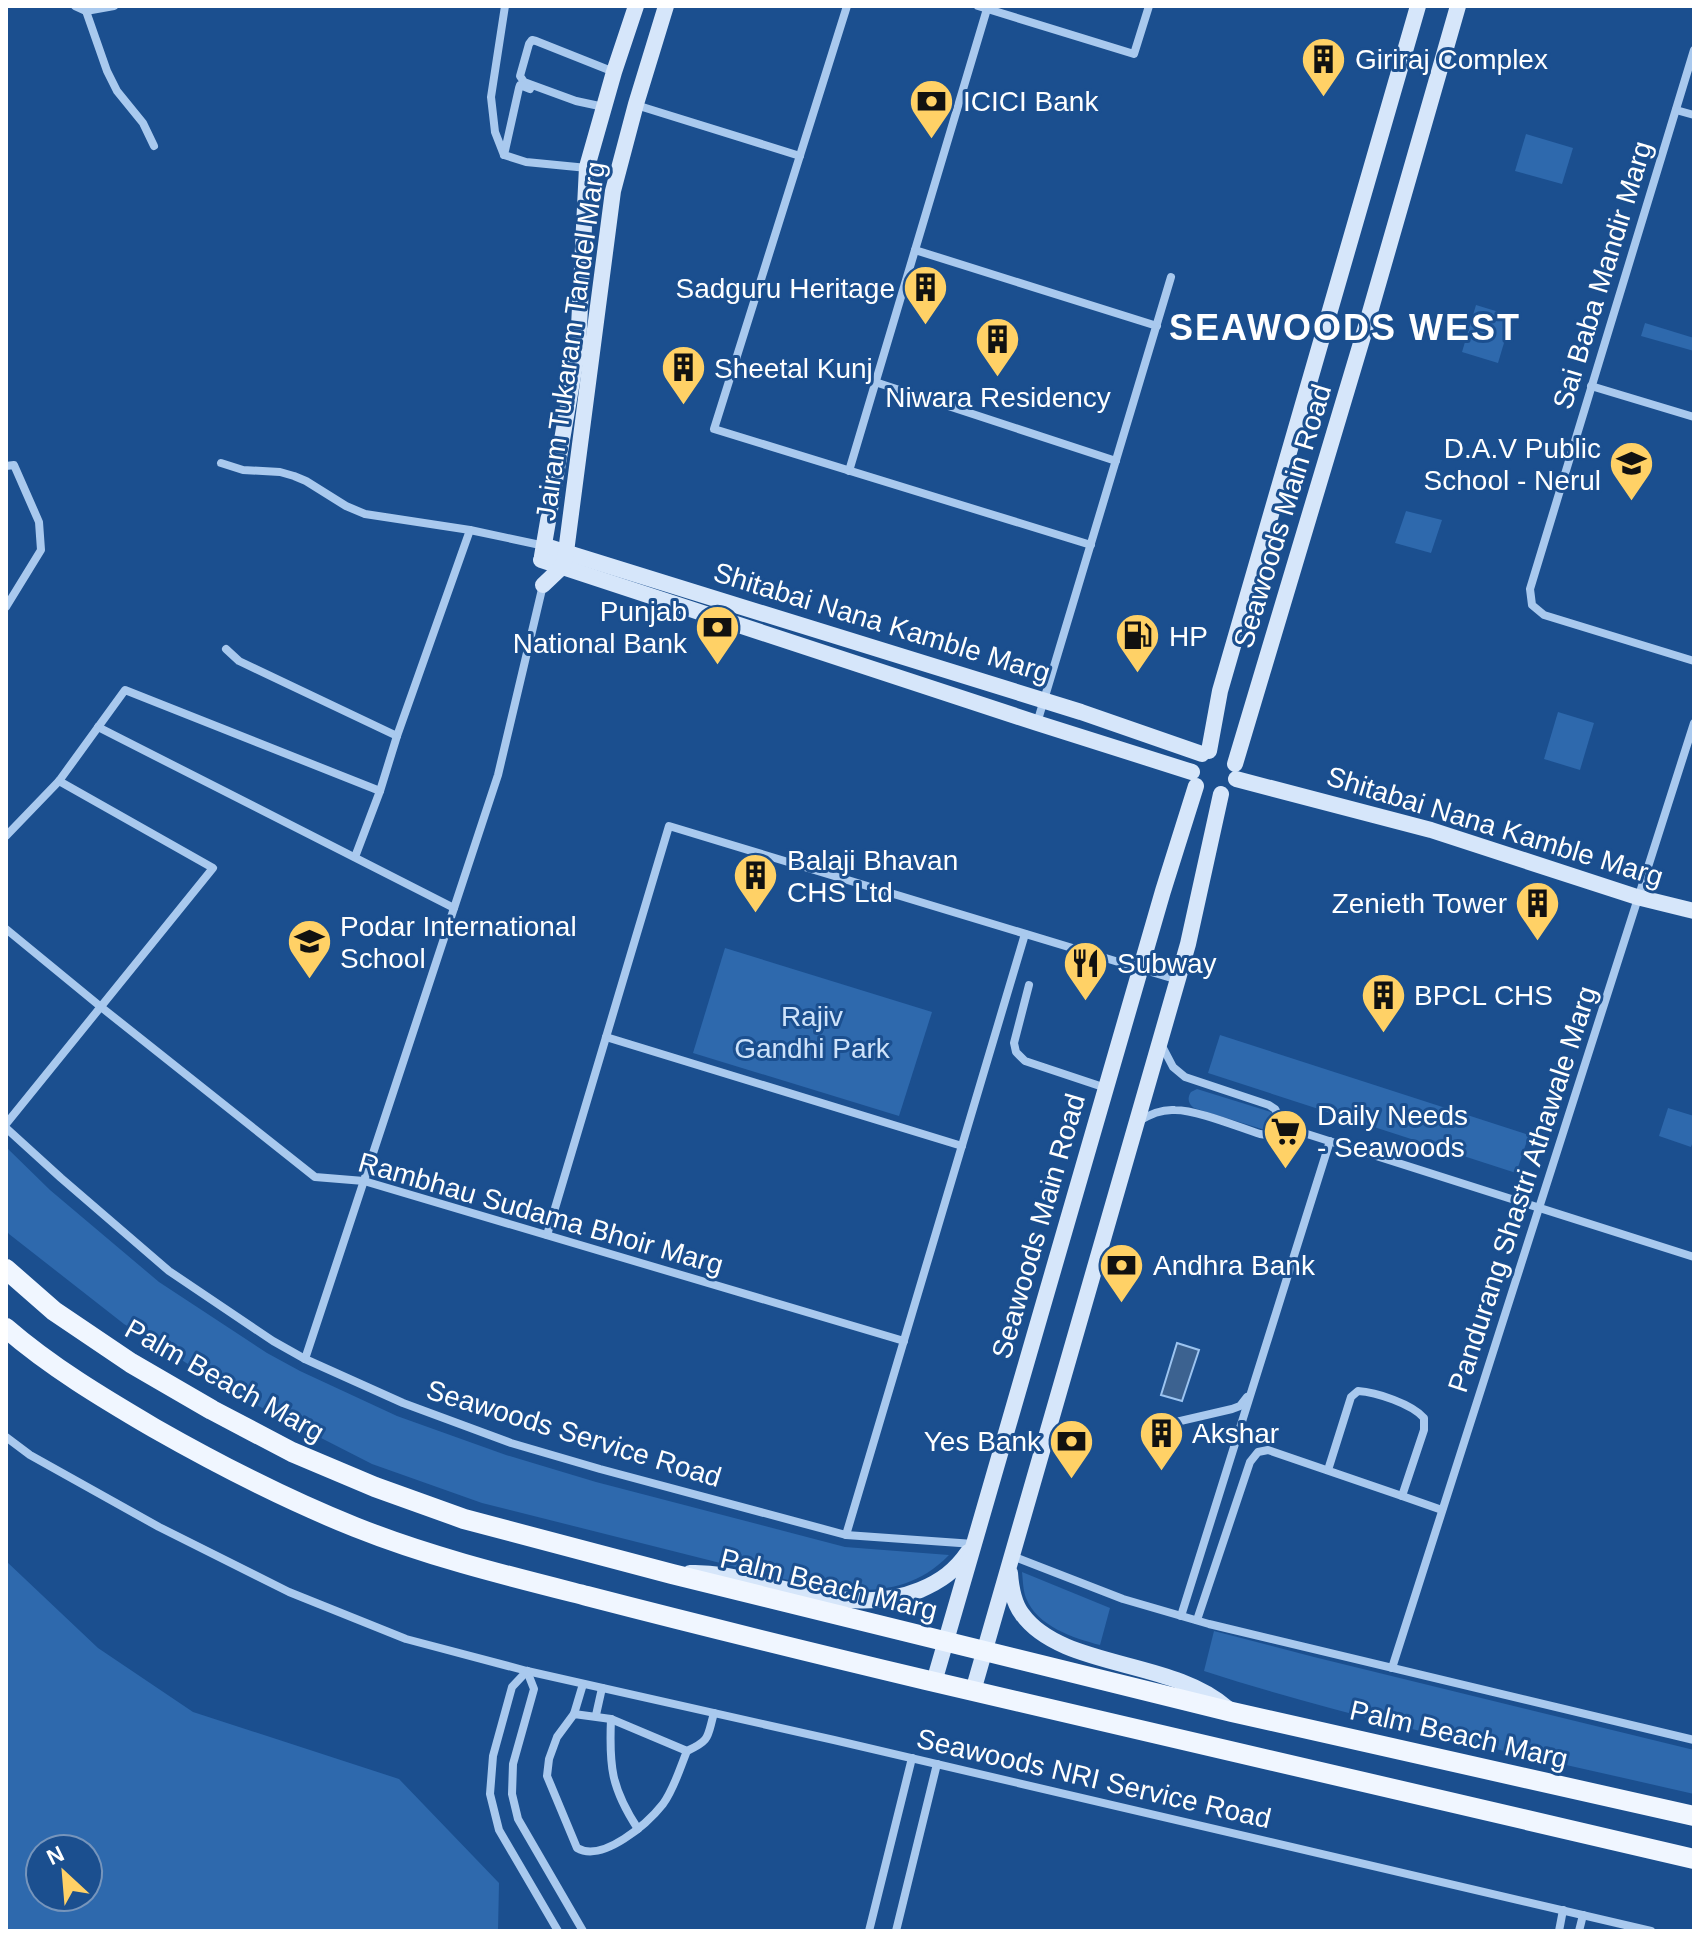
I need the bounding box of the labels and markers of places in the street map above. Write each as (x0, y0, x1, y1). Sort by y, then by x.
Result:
building icon: Giriraj Complex (1300, 35, 1348, 98)
place label: Giriraj Complex (1355, 44, 1548, 75)
bank icon: ICICI Bank (908, 77, 956, 140)
place label: ICICI Bank (963, 86, 1099, 117)
building icon: Sadguru Heritage (902, 264, 950, 327)
place label: Sadguru Heritage (676, 273, 895, 304)
building icon: Niwara Residency (974, 316, 1022, 379)
building icon: Sheetal Kunj (659, 344, 707, 407)
place label: Sheetal Kunj (714, 353, 873, 384)
place label: Niwara Residency (885, 382, 1111, 413)
place label: D.A.V Public School - Nerul (1424, 433, 1601, 496)
school or university icon: D.A.V Public School - Nerul (1608, 440, 1656, 503)
place label: Punjab National Bank (513, 596, 688, 659)
bank icon: Punjab National Bank (694, 603, 742, 666)
fuel station icon: HP (1114, 612, 1162, 675)
place label: HP (1169, 621, 1208, 652)
place label: Balaji Bhavan CHS Ltd (787, 845, 958, 908)
building icon: Balaji Bhavan CHS Ltd (732, 852, 780, 915)
building icon: Zenieth Tower (1514, 879, 1562, 942)
place label: Zenieth Tower (1332, 888, 1507, 919)
place label: Podar International School (340, 911, 577, 974)
school or university icon: Podar International School (285, 918, 333, 981)
restaurant icon: Subway (1062, 939, 1110, 1002)
place label: Subway (1117, 948, 1217, 979)
building icon: BPCL CHS (1359, 971, 1407, 1034)
place label: BPCL CHS (1414, 980, 1553, 1011)
place label: Daily Needs - Seawoods (1317, 1100, 1468, 1163)
supermarket icon: Daily Needs - Seawoods (1262, 1107, 1310, 1170)
bank icon: Andhra Bank (1098, 1241, 1146, 1304)
place label: Andhra Bank (1153, 1250, 1316, 1281)
building icon: Akshar (1137, 1409, 1185, 1472)
bank icon: Yes Bank (1048, 1417, 1096, 1480)
place label: Akshar (1192, 1418, 1279, 1449)
place label: Yes Bank (924, 1426, 1042, 1457)

